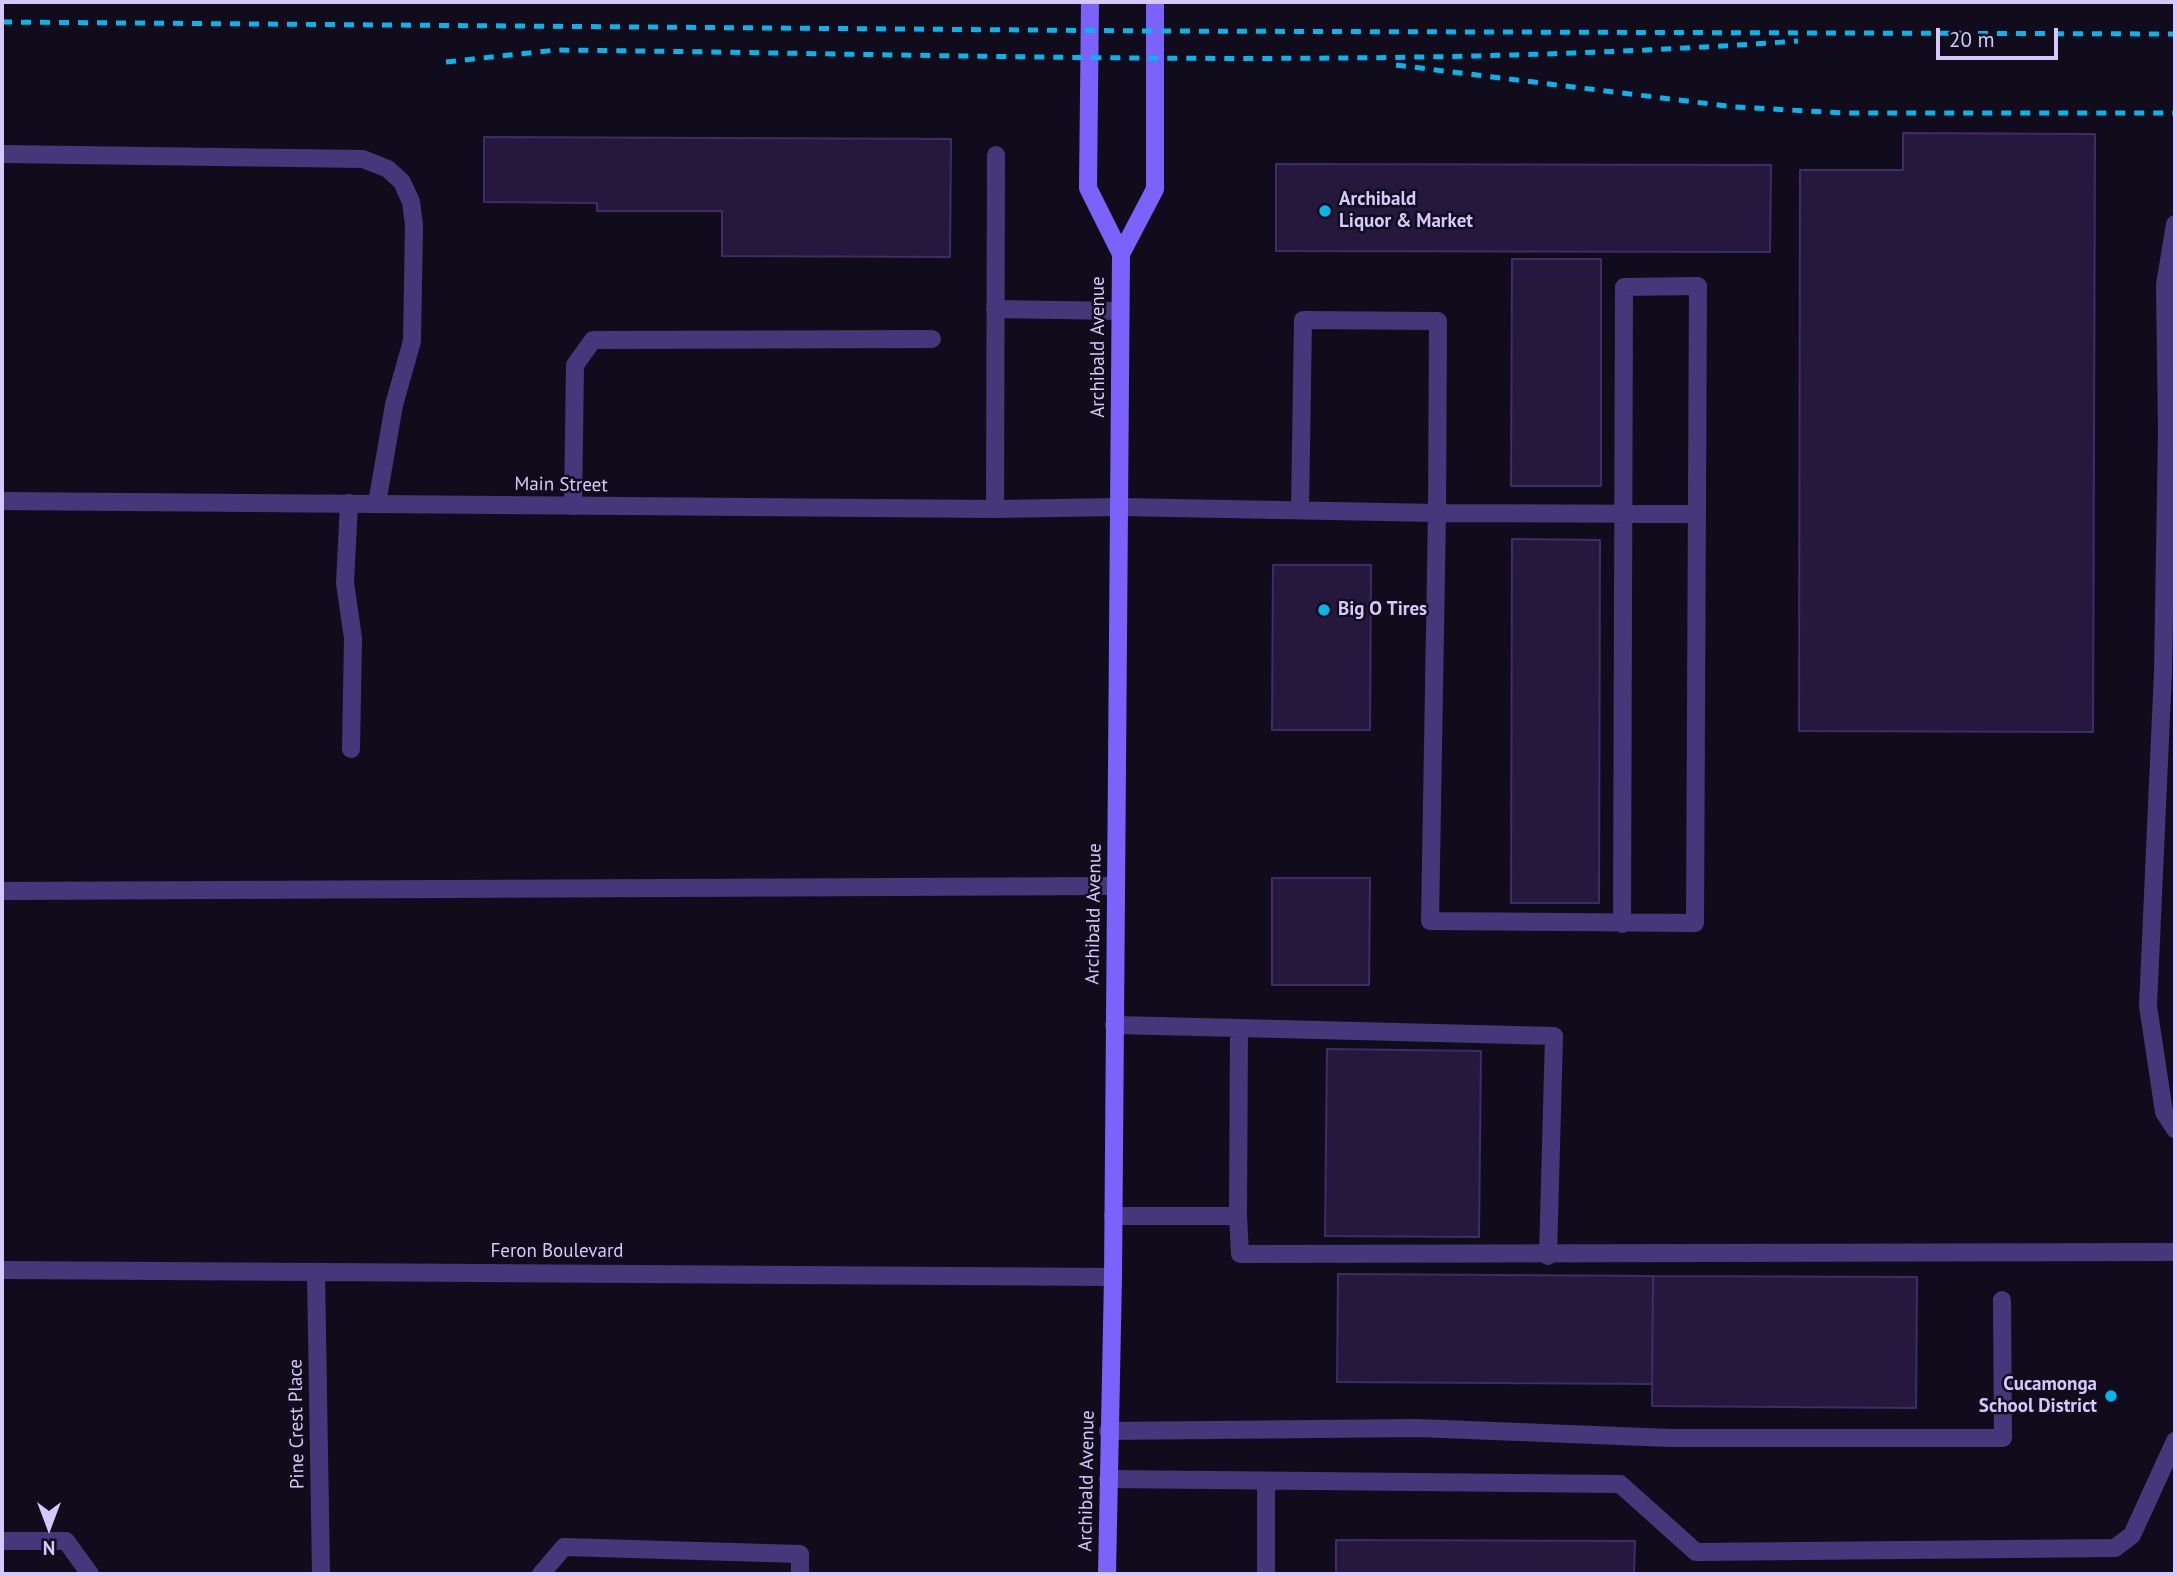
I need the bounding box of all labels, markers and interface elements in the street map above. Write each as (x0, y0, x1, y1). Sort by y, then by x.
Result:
scale bar (1939, 14, 2062, 58)
text: 20 m (1949, 26, 1995, 53)
place label: Archibald Liquor & Market (1339, 189, 1473, 233)
marker: Archibald Liquor & Market (1317, 203, 1333, 219)
street label: Archibald Avenue (1088, 276, 1110, 418)
street label: Main Street (514, 473, 608, 497)
place label: Big O Tires (1338, 599, 1427, 621)
marker: Big O Tires (1316, 602, 1332, 618)
street label: Archibald Avenue (1081, 843, 1107, 985)
street label: Feron Boulevard (490, 1241, 624, 1263)
street label: Pine Crest Place (284, 1359, 310, 1489)
place label: Cucamonga School District (1979, 1374, 2097, 1418)
marker: Cucamonga School District (2103, 1388, 2119, 1404)
street label: Archibald Avenue (1074, 1410, 1100, 1552)
north arrow (14, 1492, 84, 1562)
text: N (43, 1536, 55, 1560)

